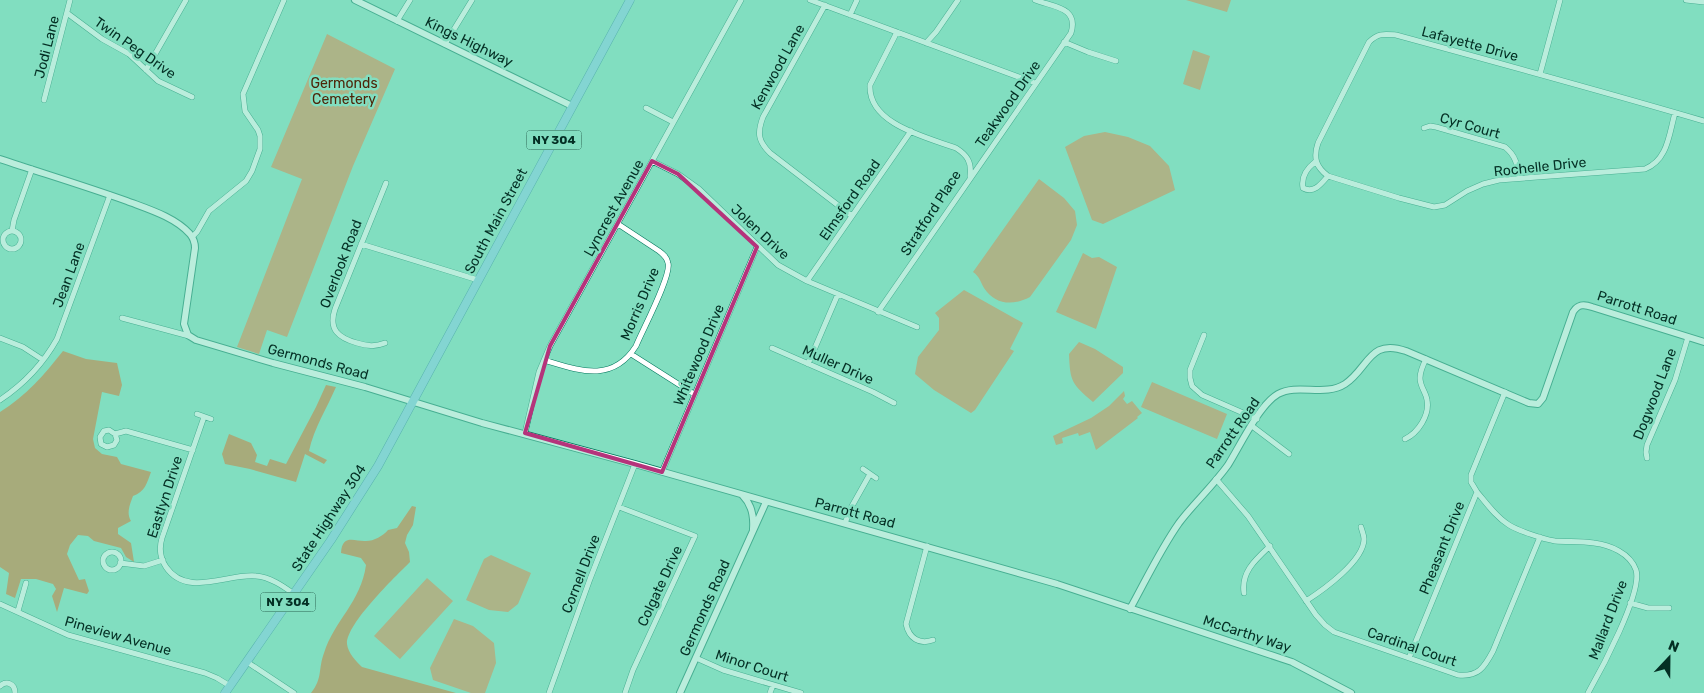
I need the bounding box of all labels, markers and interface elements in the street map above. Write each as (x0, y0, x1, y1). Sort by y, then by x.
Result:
street label: Kings Highway (422, 13, 516, 71)
street label: Jodi Lane (31, 14, 63, 80)
street label: Twin Peg Drive (91, 14, 179, 83)
street label: Kenwood Lane (748, 21, 809, 113)
street label: Lafayette Drive (1420, 23, 1520, 65)
street label: Teakwood Drive (972, 57, 1044, 151)
park label: Germonds Cemetery (310, 75, 378, 108)
street label: Cyr Court (1438, 109, 1503, 143)
road number: NY 304 (526, 130, 582, 150)
street label: Rochelle Drive (1493, 154, 1587, 180)
street label: Lyncrest Avenue (580, 156, 648, 259)
street label: Elmsford Road (816, 156, 884, 244)
street label: South Main Street (461, 165, 531, 277)
street label: Stratford Place (897, 167, 965, 259)
street label: Jolen Drive (727, 201, 793, 263)
street label: Overlook Road (316, 217, 366, 311)
street label: Jean Lane (49, 240, 89, 310)
street label: Morris Drive (617, 265, 663, 343)
street label: Parrott Road (1595, 287, 1679, 329)
street label: Whitewood Drive (670, 301, 728, 408)
street label: Germonds Road (266, 340, 370, 384)
street label: Muller Drive (800, 342, 876, 388)
street label: Dogwood Lane (1630, 346, 1680, 442)
street label: Parrott Road (1202, 394, 1264, 472)
street label: Eastlyn Drive (144, 454, 186, 540)
street label: State Highway 304 (288, 461, 370, 575)
street label: Parrott Road (813, 494, 897, 532)
street label: Pheasant Drive (1416, 499, 1468, 597)
street label: Cornell Drive (558, 532, 604, 616)
street label: Colgate Drive (634, 543, 686, 629)
street label: Germonds Road (676, 557, 734, 659)
street label: Mallard Drive (1585, 578, 1631, 662)
road number: NY 304 (260, 592, 316, 612)
street label: McCarthy Way (1201, 612, 1294, 656)
street label: Pineview Avenue (63, 613, 173, 659)
street label: Cardinal Court (1365, 624, 1459, 670)
north arrow (1644, 633, 1694, 683)
text: N (1666, 637, 1682, 656)
street label: Minor Court (713, 646, 791, 686)

